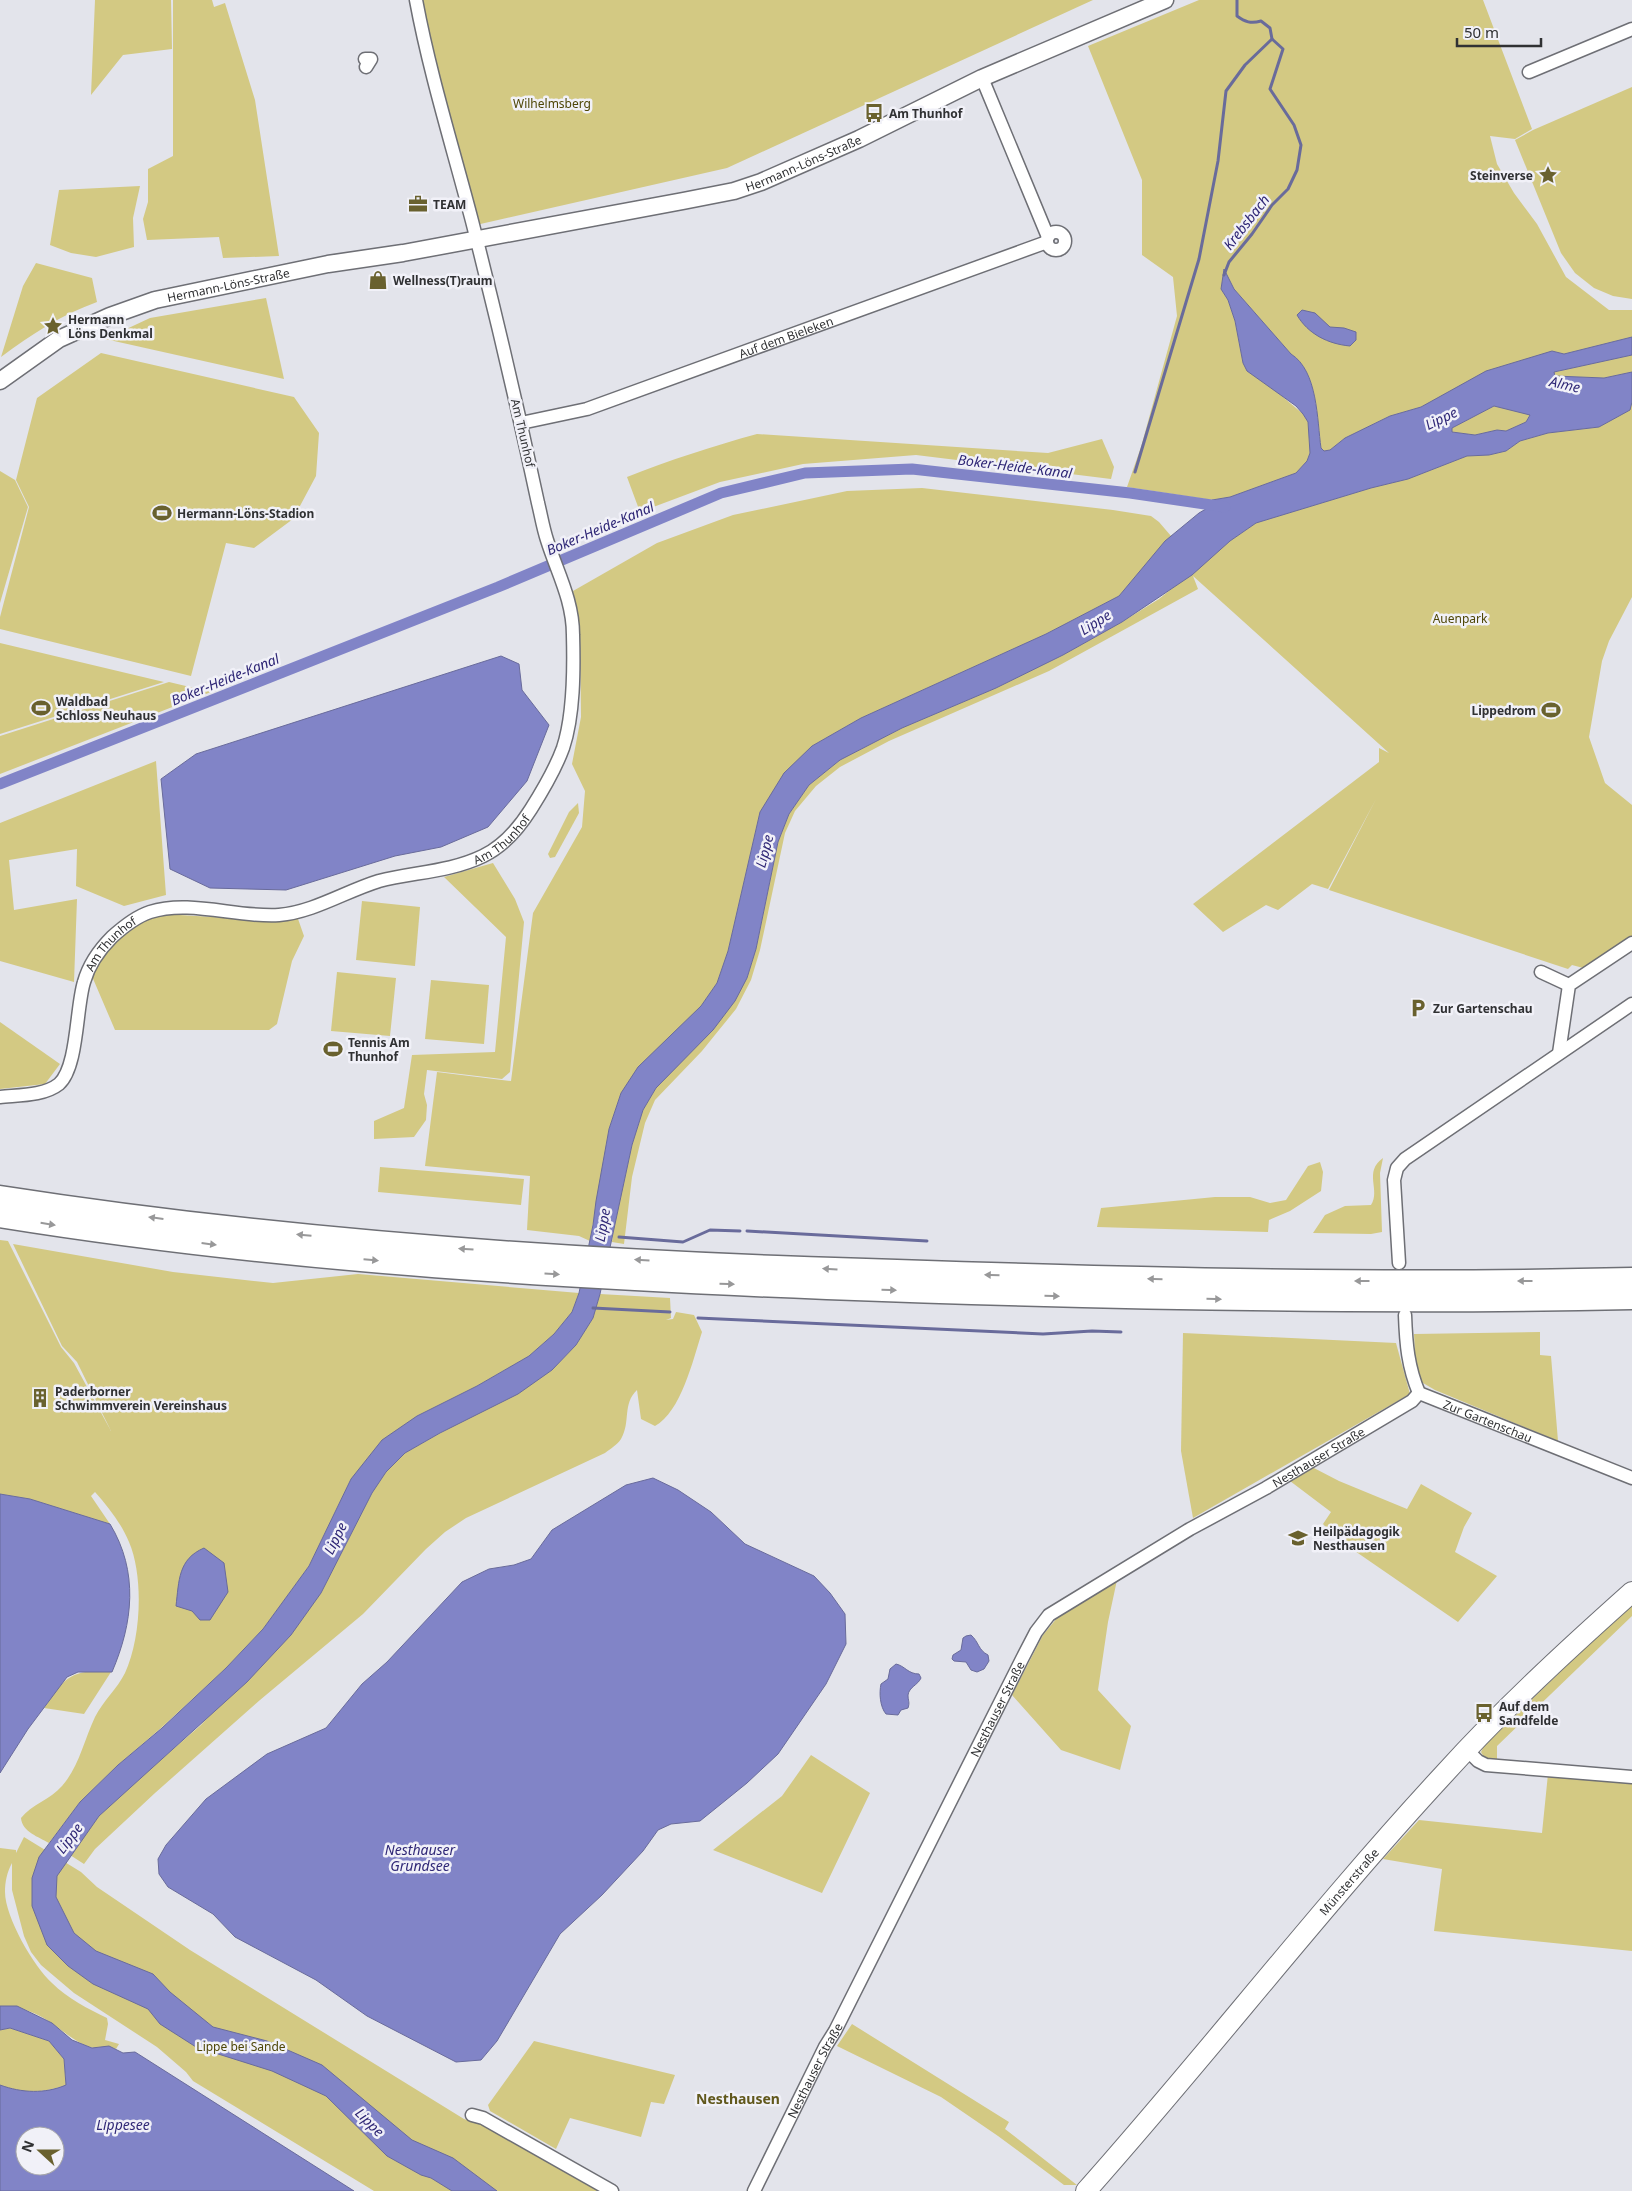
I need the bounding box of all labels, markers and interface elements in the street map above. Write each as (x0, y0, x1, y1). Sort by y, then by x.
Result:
scale bar (1457, 15, 1541, 47)
text: 50 m (1464, 22, 1499, 42)
park label: Wilhelmsberg (513, 95, 591, 112)
bus stop icon: Am Thunhof (863, 102, 885, 124)
place label: Am Thunhof (889, 105, 964, 122)
street label: Hermann-Löns-Straße (743, 131, 864, 195)
place icon: Steinverse (1537, 164, 1559, 186)
place label: Steinverse (1470, 167, 1533, 184)
water label: Krebsbach (1219, 191, 1273, 253)
office icon: TEAM (407, 193, 429, 215)
place label: TEAM (433, 196, 466, 213)
street label: Hermann-Löns-Straße (166, 264, 291, 306)
shop icon: Wellness(T)raum (367, 269, 389, 291)
place label: Wellness(T)raum (393, 272, 493, 289)
place label: Hermann Löns Denkmal (68, 311, 153, 342)
street label: Auf dem Bieleken (736, 312, 835, 362)
place icon: Hermann Löns Denkmal (42, 315, 64, 337)
water label: Alme (1547, 371, 1582, 397)
street label: Am Thunhof (507, 397, 539, 470)
water label: Lippe (1422, 402, 1460, 434)
water label: Boker-Heide-Kanal (957, 450, 1074, 482)
water label: Boker-Heide-Kanal (543, 497, 657, 559)
sports icon: Hermann-Löns-Stadion (151, 502, 173, 524)
place label: Hermann-Löns-Stadion (177, 505, 314, 522)
water label: Lippe (1076, 605, 1114, 639)
park label: Auenpark (1433, 610, 1488, 627)
water label: Boker-Heide-Kanal (168, 649, 282, 709)
place label: Waldbad Schloss Neuhaus (56, 693, 156, 724)
sports icon: Waldbad Schloss Neuhaus (30, 697, 52, 719)
sports icon: Lippedrom (1540, 699, 1562, 721)
place label: Lippedrom (1471, 702, 1536, 719)
street label: Am Thunhof (471, 810, 534, 868)
water label: Lippe (750, 832, 778, 870)
street label: Am Thunhof (81, 912, 140, 974)
parking icon: Zur Gartenschau (1407, 997, 1429, 1019)
place label: Zur Gartenschau (1433, 1000, 1533, 1017)
place label: Tennis Am Thunhof (348, 1034, 410, 1065)
sports icon: Tennis Am Thunhof (322, 1038, 344, 1060)
water label: Lippe (590, 1207, 614, 1243)
one-way arrow (148, 1214, 164, 1222)
one-way arrow (41, 1220, 57, 1228)
one-way arrow (296, 1231, 312, 1239)
one-way arrow (202, 1240, 218, 1248)
one-way arrow (458, 1245, 474, 1253)
one-way arrow (634, 1256, 650, 1264)
one-way arrow (363, 1257, 379, 1265)
one-way arrow (822, 1265, 838, 1273)
one-way arrow (544, 1271, 560, 1279)
one-way arrow (984, 1271, 1000, 1279)
one-way arrow (1146, 1275, 1162, 1283)
one-way arrow (1354, 1277, 1370, 1285)
one-way arrow (1517, 1277, 1533, 1285)
one-way arrow (719, 1280, 735, 1288)
one-way arrow (881, 1287, 897, 1295)
one-way arrow (1044, 1292, 1060, 1300)
one-way arrow (1206, 1295, 1222, 1303)
place label: Paderborner Schwimmverein Vereinshaus (55, 1383, 227, 1414)
building icon: Paderborner Schwimmverein Vereinshaus (29, 1387, 51, 1409)
street label: Zur Gartenschau (1441, 1395, 1535, 1446)
street label: Nesthauser Straße (1269, 1423, 1368, 1491)
water label: Lippe (319, 1519, 351, 1557)
place label: Heilpädagogik Nesthausen (1313, 1523, 1400, 1554)
school or university icon: Heilpädagogik Nesthausen (1287, 1527, 1309, 1549)
street label: Nesthauser Straße (966, 1658, 1028, 1760)
place label: Auf dem Sandfelde (1499, 1698, 1558, 1729)
bus stop icon: Auf dem Sandfelde (1473, 1702, 1495, 1724)
water label: Lippe (51, 1819, 87, 1857)
water label: Nesthauser Grundsee (385, 1840, 456, 1875)
street label: Münsterstraße (1315, 1844, 1383, 1919)
street label: Nesthauser Straße (783, 2020, 846, 2121)
park label: Lippe bei Sande (196, 2038, 286, 2055)
district label: Nesthausen (696, 2089, 780, 2108)
water label: Lippe (351, 2103, 389, 2141)
water label: Lippesee (96, 2115, 150, 2134)
north arrow (15, 2126, 65, 2176)
text: N (16, 2137, 38, 2155)

